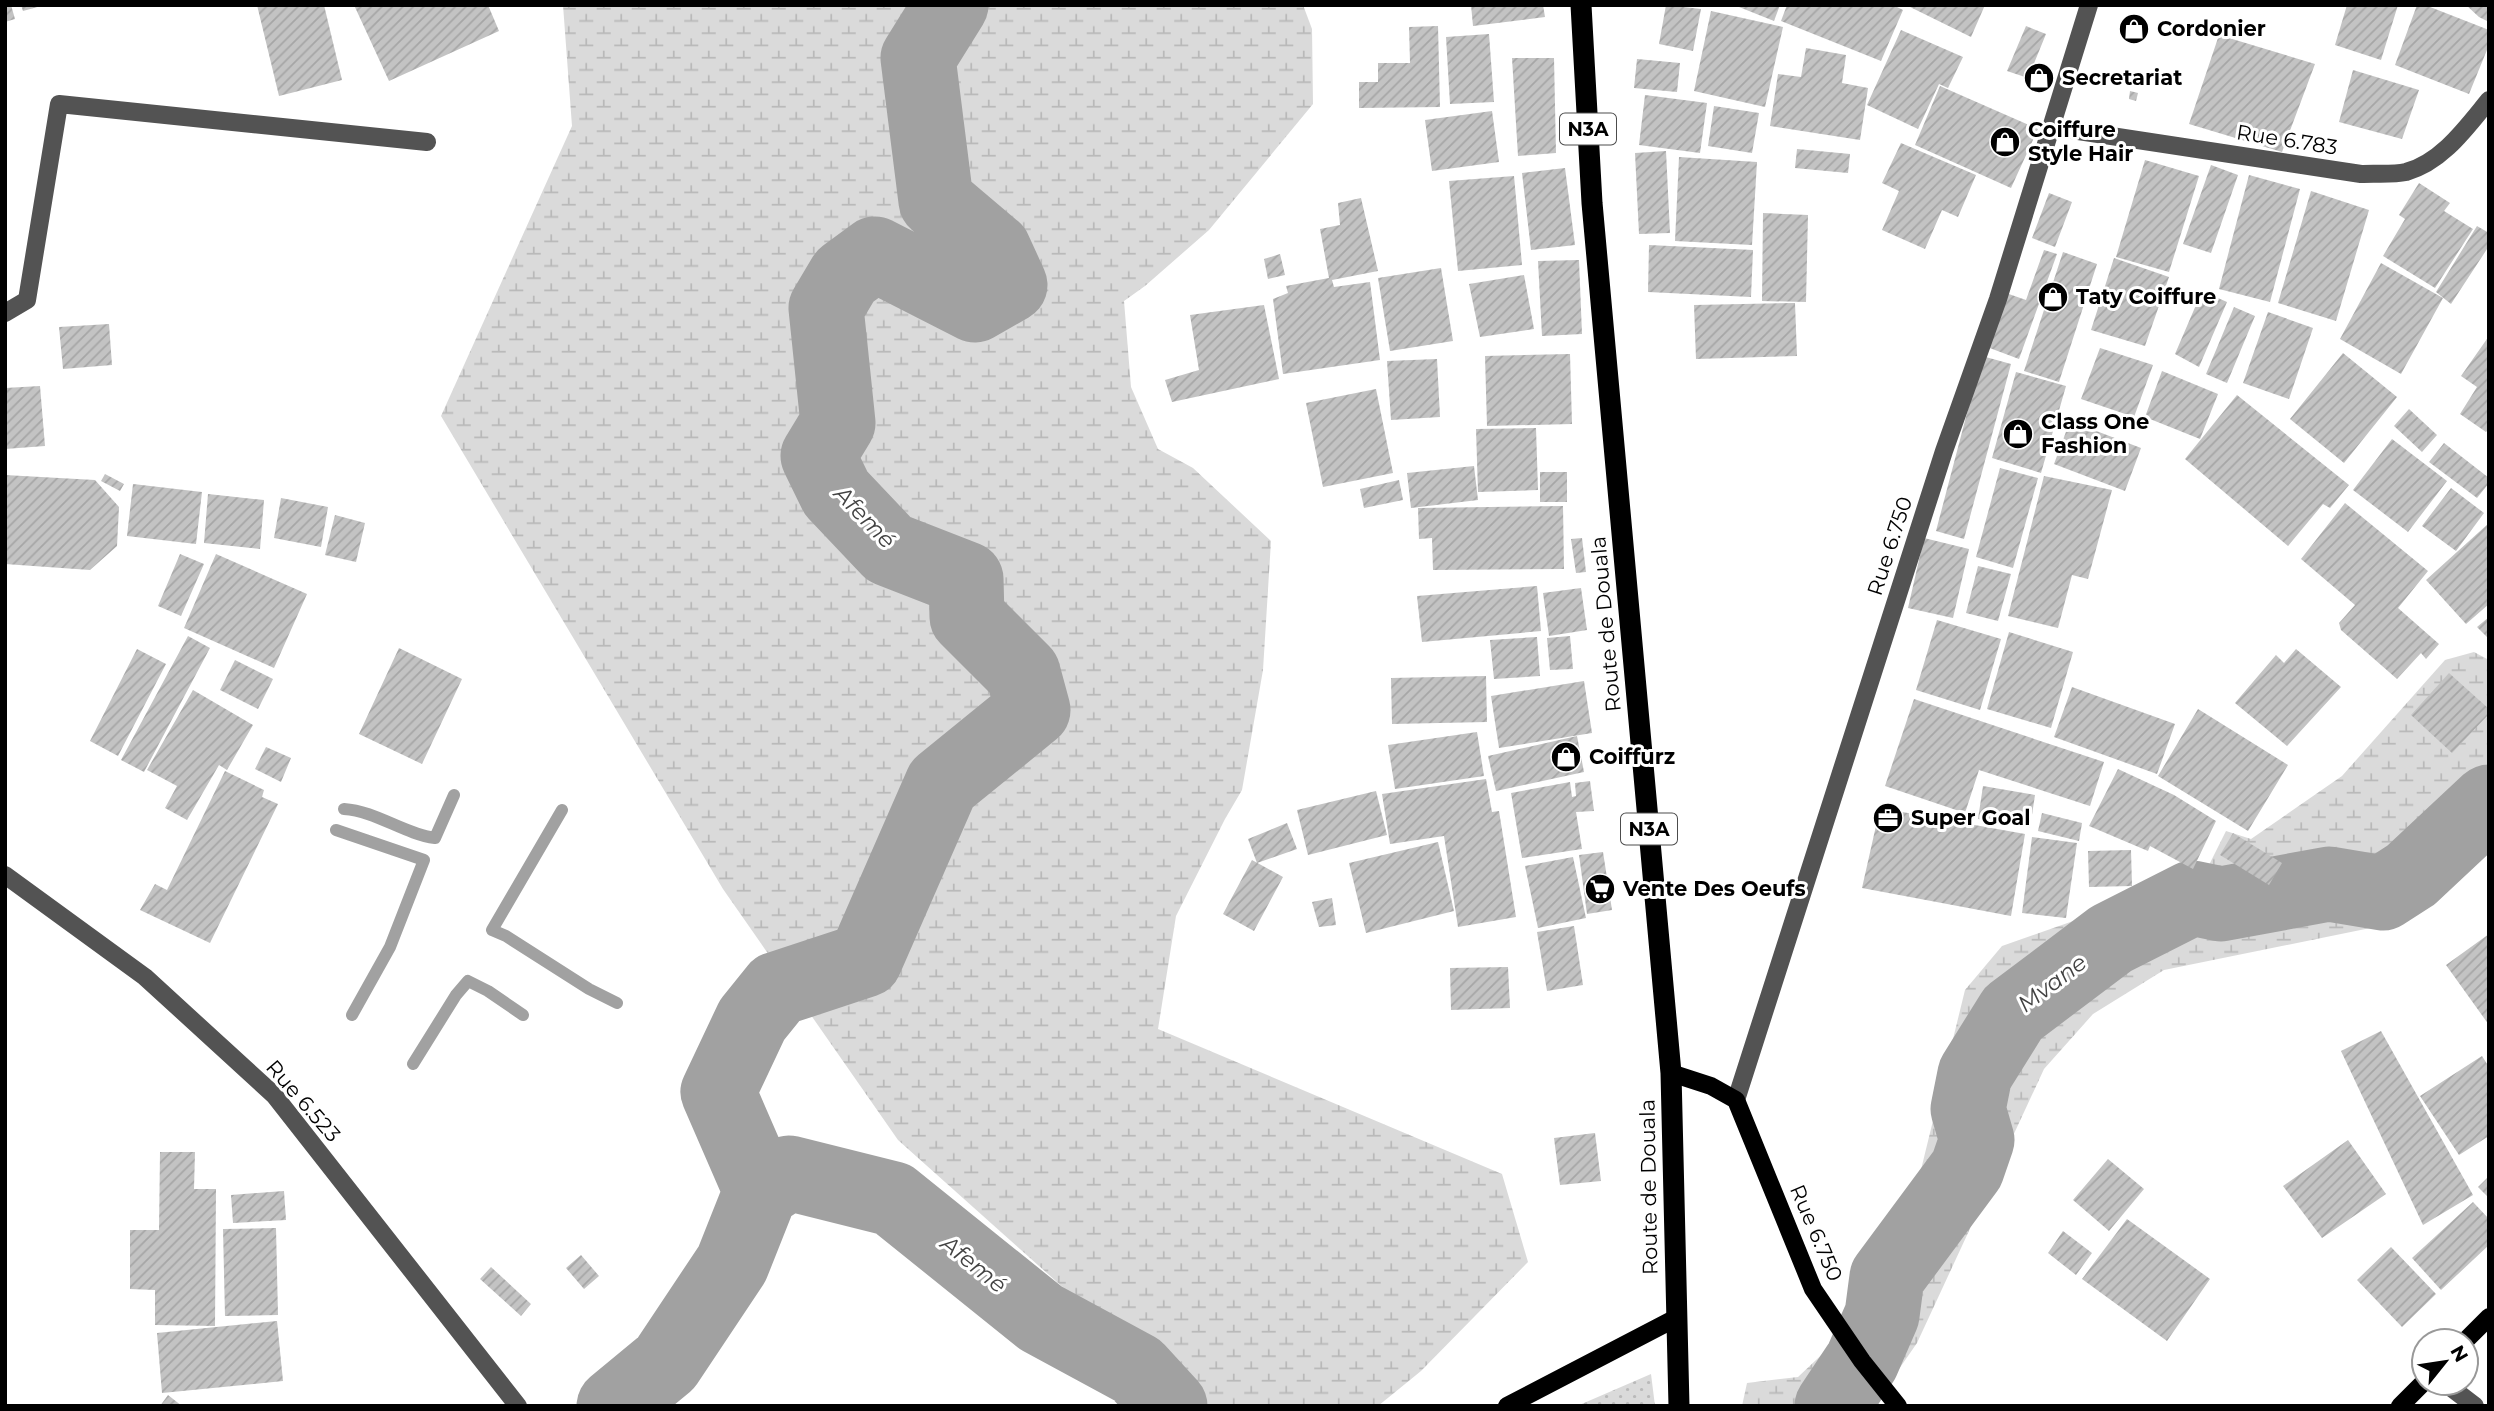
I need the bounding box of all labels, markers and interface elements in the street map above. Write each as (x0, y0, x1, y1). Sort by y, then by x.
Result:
shop icon: Cordonier (2117, 12, 2151, 46)
place label: Cordonier (2157, 16, 2266, 41)
shop icon: Secretariat (2022, 61, 2056, 95)
place label: Secretariat (2062, 65, 2182, 90)
road number: N3A (1560, 113, 1616, 144)
place label: Coiffure Style Hair (2028, 117, 2133, 166)
street label: Rue 6.783 (2235, 119, 2339, 160)
shop icon: Coiffure Style Hair (1988, 125, 2022, 159)
shop icon: Taty Coiffure (2036, 280, 2070, 314)
place label: Taty Coiffure (2076, 284, 2216, 309)
place label: Class One Fashion (2041, 409, 2149, 458)
shop icon: Class One Fashion (2001, 417, 2035, 451)
water label: Afemé (827, 478, 902, 554)
street label: Rue 6.750 (1862, 493, 1917, 598)
street label: Route de Douala (1585, 535, 1626, 713)
shop icon: Coiffurz (1549, 740, 1583, 774)
place label: Coiffurz (1589, 744, 1675, 769)
office icon: Super Goal (1871, 801, 1905, 835)
place label: Super Goal (1911, 805, 2031, 830)
road number: N3A (1621, 814, 1677, 844)
supermarket icon: Vente Des Oeufs (1583, 872, 1617, 906)
place label: Vente Des Oeufs (1622, 876, 1806, 901)
water label: Mvane (2012, 948, 2092, 1018)
street label: Rue 6.523 (261, 1055, 346, 1147)
street label: Route de Douala (1634, 1099, 1663, 1275)
street label: Rue 6.750 (1785, 1181, 1848, 1285)
water label: Afemé (934, 1228, 1012, 1299)
north arrow (2410, 1327, 2480, 1397)
text: N (2445, 1341, 2473, 1366)

